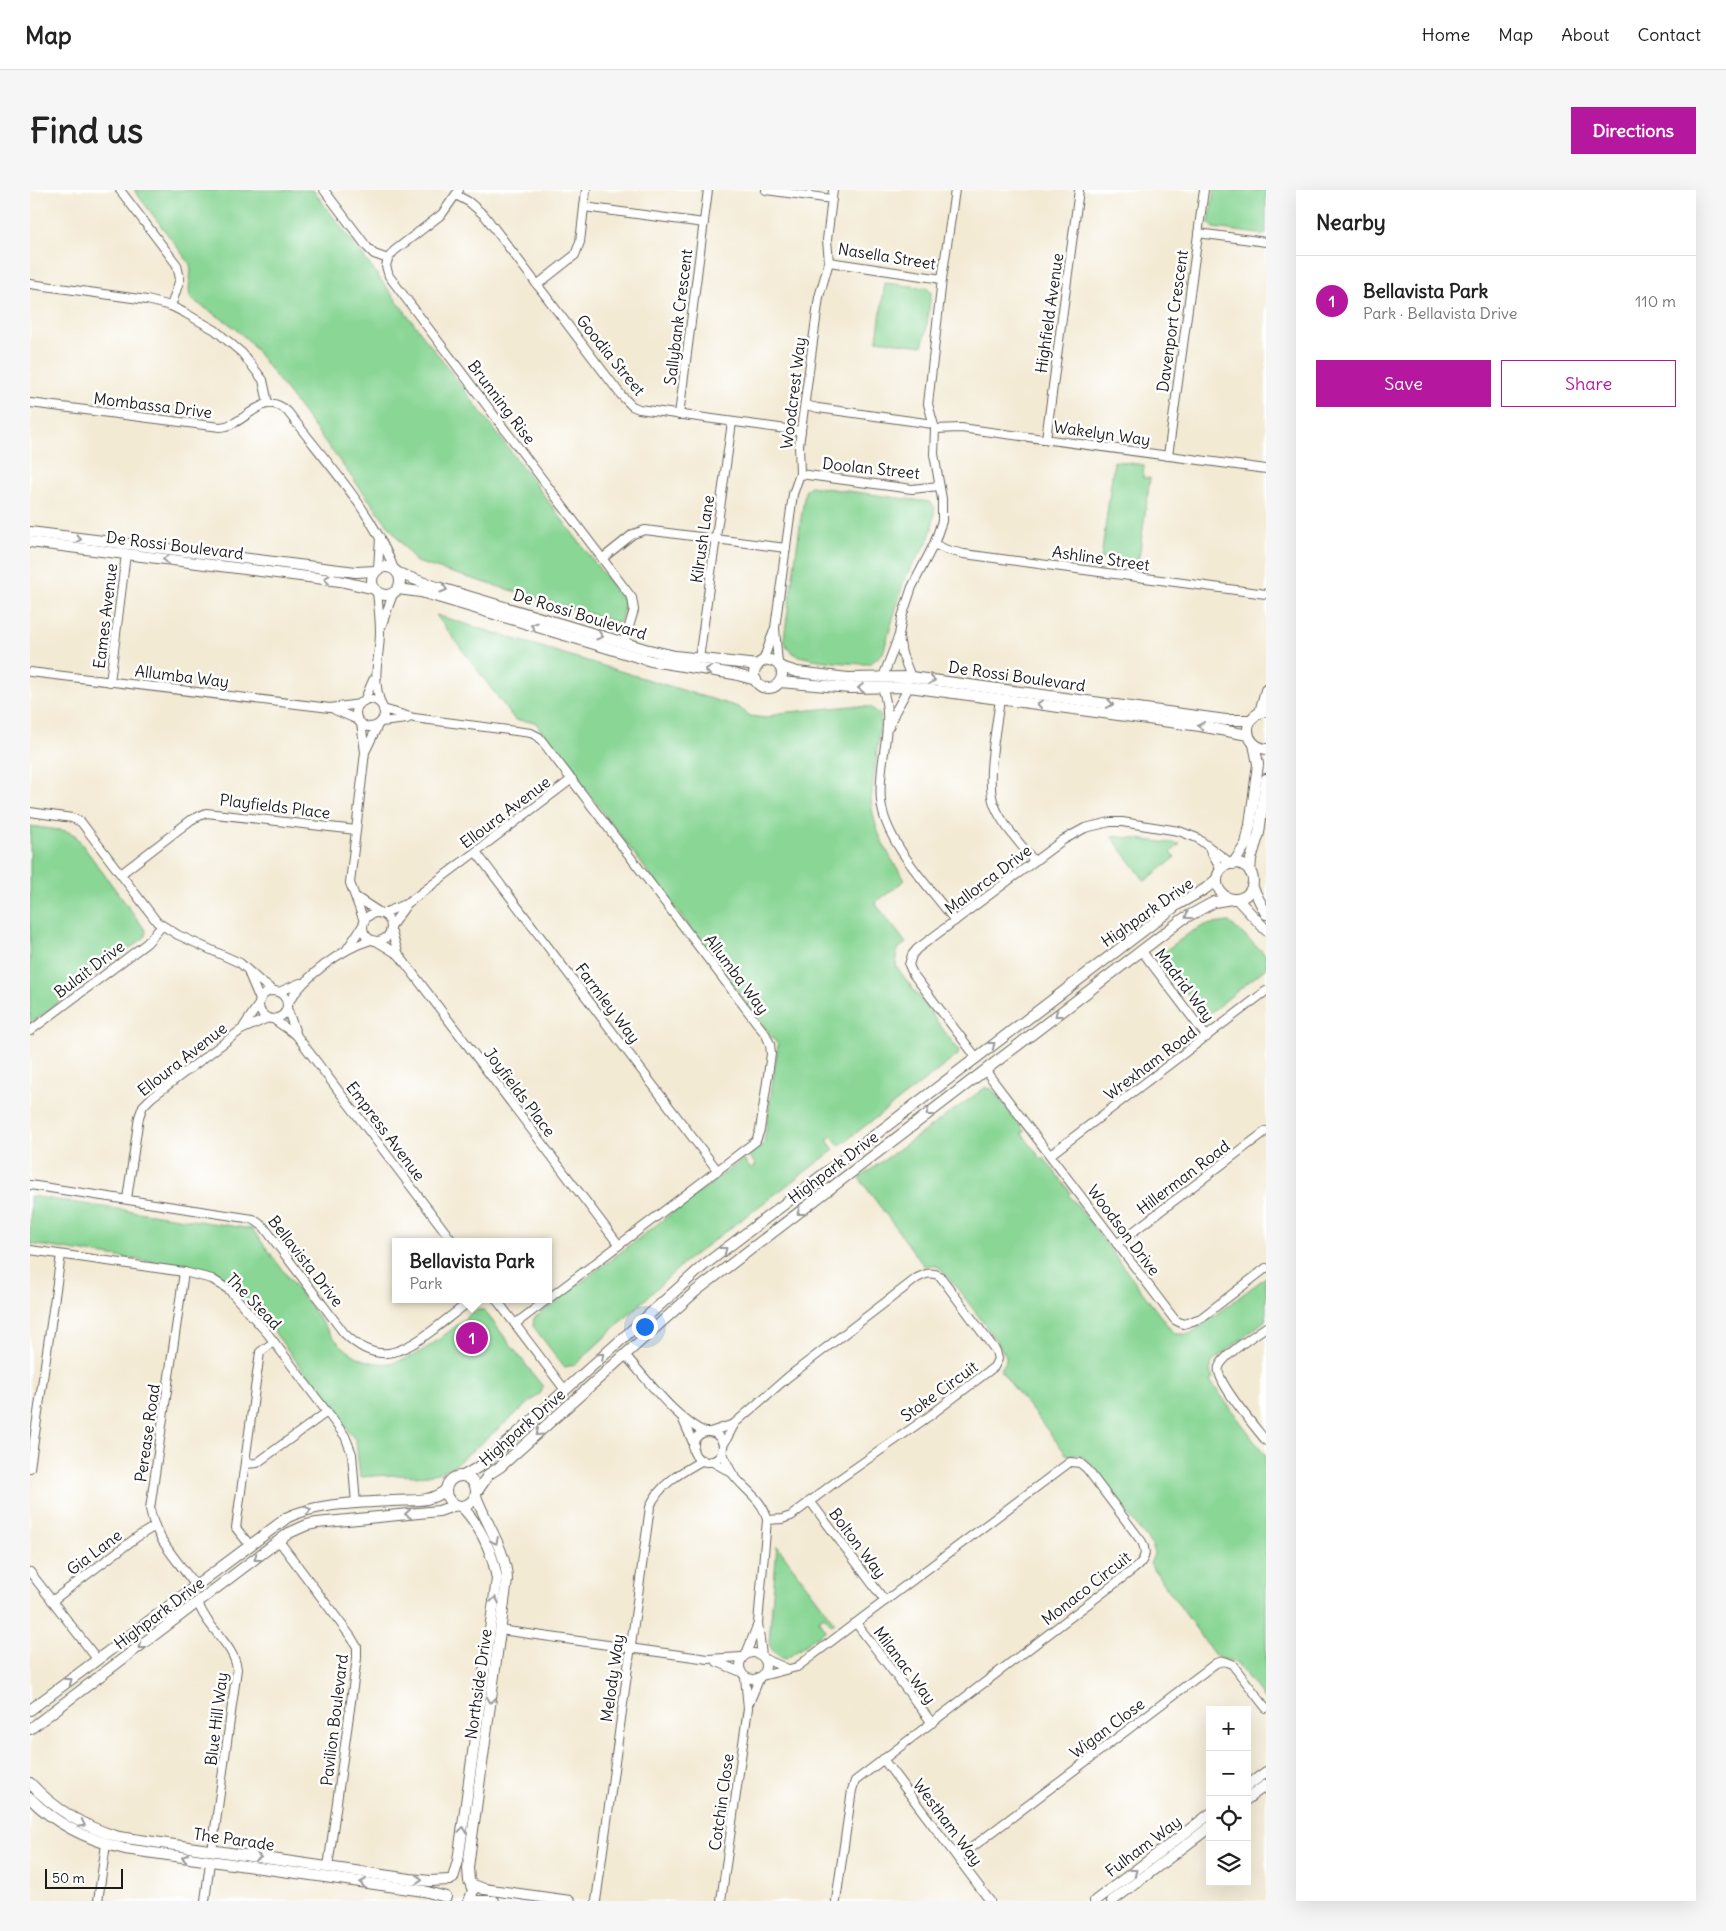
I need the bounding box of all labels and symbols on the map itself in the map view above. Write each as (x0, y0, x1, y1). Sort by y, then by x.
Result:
street label: Nasella Street (837, 238, 938, 274)
street label: Sallybank Crescent (660, 247, 696, 386)
street label: Davenport Crescent (1152, 248, 1192, 393)
street label: Highfield Avenue (1031, 252, 1067, 374)
street label: Goodia Street (572, 311, 650, 400)
street label: Woodcrest Way (776, 336, 810, 450)
street label: Brunning Rise (464, 356, 540, 448)
street label: Mombassa Drive (93, 388, 213, 422)
street label: Wakelyn Way (1052, 416, 1152, 450)
street label: Doolan Street (821, 453, 921, 483)
street label: Kilrush Lane (686, 494, 718, 584)
street label: De Rossi Boulevard (105, 527, 245, 563)
one-way arrow (75, 533, 83, 544)
street label: Ashline Street (1051, 541, 1152, 575)
one-way arrow (162, 554, 170, 565)
street label: Eames Avenue (89, 562, 121, 670)
one-way arrow (323, 574, 331, 585)
one-way arrow (440, 583, 448, 593)
street label: De Rossi Boulevard (511, 584, 649, 644)
one-way arrow (530, 622, 538, 632)
one-way arrow (595, 630, 604, 640)
street label: De Rossi Boulevard (947, 656, 1087, 696)
street label: Allumba Way (134, 660, 230, 692)
one-way arrow (704, 665, 712, 676)
one-way arrow (928, 674, 936, 685)
one-way arrow (857, 683, 864, 693)
one-way arrow (1106, 698, 1114, 709)
one-way arrow (1035, 699, 1043, 710)
one-way arrow (1196, 721, 1204, 732)
street label: Elloura Avenue (456, 772, 554, 852)
street label: Playfields Place (218, 789, 332, 823)
street label: Mallorca Drive (941, 840, 1035, 918)
street label: Highpark Drive (1097, 873, 1197, 951)
one-way arrow (1184, 910, 1193, 919)
street label: Allumba Way (700, 930, 774, 1018)
street label: Bulait Drive (50, 936, 128, 1002)
street label: Madrid Way (1151, 944, 1219, 1026)
street label: Farmley Way (571, 959, 645, 1047)
one-way arrow (1054, 1008, 1064, 1017)
street label: Elloura Avenue (133, 1018, 231, 1100)
street label: Wrexham Road (1100, 1022, 1200, 1104)
one-way arrow (986, 1042, 996, 1051)
street label: Joyfields Place (480, 1043, 560, 1141)
street label: Empress Avenue (342, 1077, 430, 1185)
one-way arrow (925, 1107, 935, 1116)
street label: Highpark Drive (784, 1127, 882, 1207)
street label: Hillerman Road (1133, 1136, 1233, 1218)
street label: Woodson Drive (1083, 1181, 1165, 1279)
one-way arrow (797, 1206, 806, 1214)
street label: Bellavista Drive (264, 1211, 348, 1311)
one-way arrow (718, 1248, 727, 1256)
street label: The Stead (222, 1269, 286, 1333)
your location (632, 1314, 658, 1340)
pin: 1 (456, 1319, 488, 1357)
one-way arrow (595, 1353, 604, 1362)
street label: Stoke Circuit (897, 1356, 982, 1426)
street label: Perease Road (130, 1383, 164, 1483)
street label: Highpark Drive (475, 1384, 569, 1470)
one-way arrow (535, 1427, 544, 1436)
street label: Bolton Way (825, 1504, 891, 1582)
one-way arrow (304, 1505, 313, 1516)
one-way arrow (404, 1509, 412, 1520)
street label: Gia Lane (63, 1525, 125, 1579)
one-way arrow (489, 1536, 499, 1545)
street label: Monaco Circuit (1037, 1547, 1135, 1629)
one-way arrow (253, 1552, 263, 1561)
street label: Highpark Drive (110, 1573, 208, 1653)
one-way arrow (489, 1596, 499, 1604)
street label: Milanac Way (869, 1622, 941, 1708)
street label: Northside Drive (460, 1627, 496, 1741)
street label: Melody Way (596, 1633, 628, 1723)
one-way arrow (138, 1640, 147, 1648)
street label: Pavilion Boulevard (316, 1653, 352, 1787)
street label: Blue Hill Way (200, 1671, 232, 1767)
one-way arrow (63, 1678, 72, 1686)
street label: Wigan Close (1066, 1693, 1148, 1763)
one-way arrow (486, 1696, 497, 1704)
street label: Cotchin Close (704, 1752, 738, 1852)
street label: Westham Way (909, 1775, 987, 1869)
street label: Fulham Way (1101, 1811, 1185, 1881)
one-way arrow (77, 1818, 86, 1828)
street label: The Parade (192, 1823, 276, 1855)
one-way arrow (457, 1826, 467, 1834)
one-way arrow (254, 1852, 263, 1862)
one-way arrow (181, 1853, 189, 1864)
scale bar (45, 1866, 122, 1889)
one-way arrow (1128, 1869, 1137, 1877)
one-way arrow (416, 1874, 424, 1885)
one-way arrow (359, 1878, 367, 1889)

